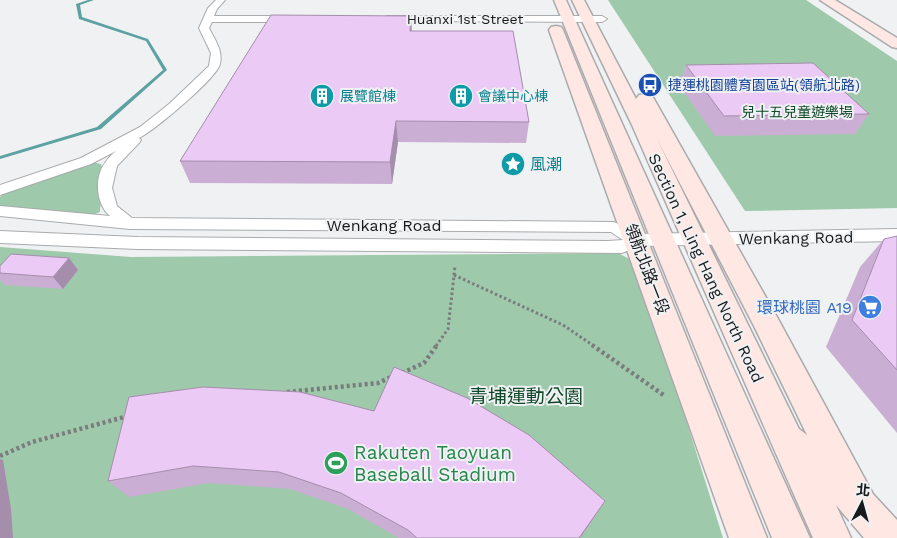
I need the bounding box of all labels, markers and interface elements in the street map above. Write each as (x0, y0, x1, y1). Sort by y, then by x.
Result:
street label: Huanxi 1st Street (407, 11, 523, 27)
bus stop icon: 捷運桃園體育園區站(領航北路) (637, 72, 663, 98)
place label: 捷運桃園體育園區站(領航北路) (668, 77, 860, 93)
building icon: 展覽館棟 (309, 83, 335, 109)
building icon: 會議中心棟 (448, 83, 474, 109)
place label: 展覽館棟 (340, 88, 396, 104)
place label: 會議中心棟 (478, 88, 548, 104)
park label: 兒十五兒童遊樂場 (741, 104, 853, 120)
street label: Section 1, Ling Hang North Road (644, 150, 768, 386)
place icon: 風潮 (500, 151, 526, 177)
place label: 風潮 (530, 155, 562, 174)
street label: Wenkang Road (327, 216, 441, 235)
street label: 領航北路一段 (621, 221, 673, 317)
street label: Wenkang Road (738, 227, 854, 249)
supermarket icon: 環球桃園 A19 (857, 294, 883, 320)
place label: 環球桃園 A19 (757, 298, 852, 317)
park label: 青埔運動公園 (469, 385, 583, 408)
place label: Rakuten Taoyuan Baseball Stadium (354, 441, 516, 486)
sports icon: Rakuten Taoyuan Baseball Stadium (323, 450, 349, 476)
north arrow (837, 478, 887, 528)
text: 北 (856, 481, 871, 499)

